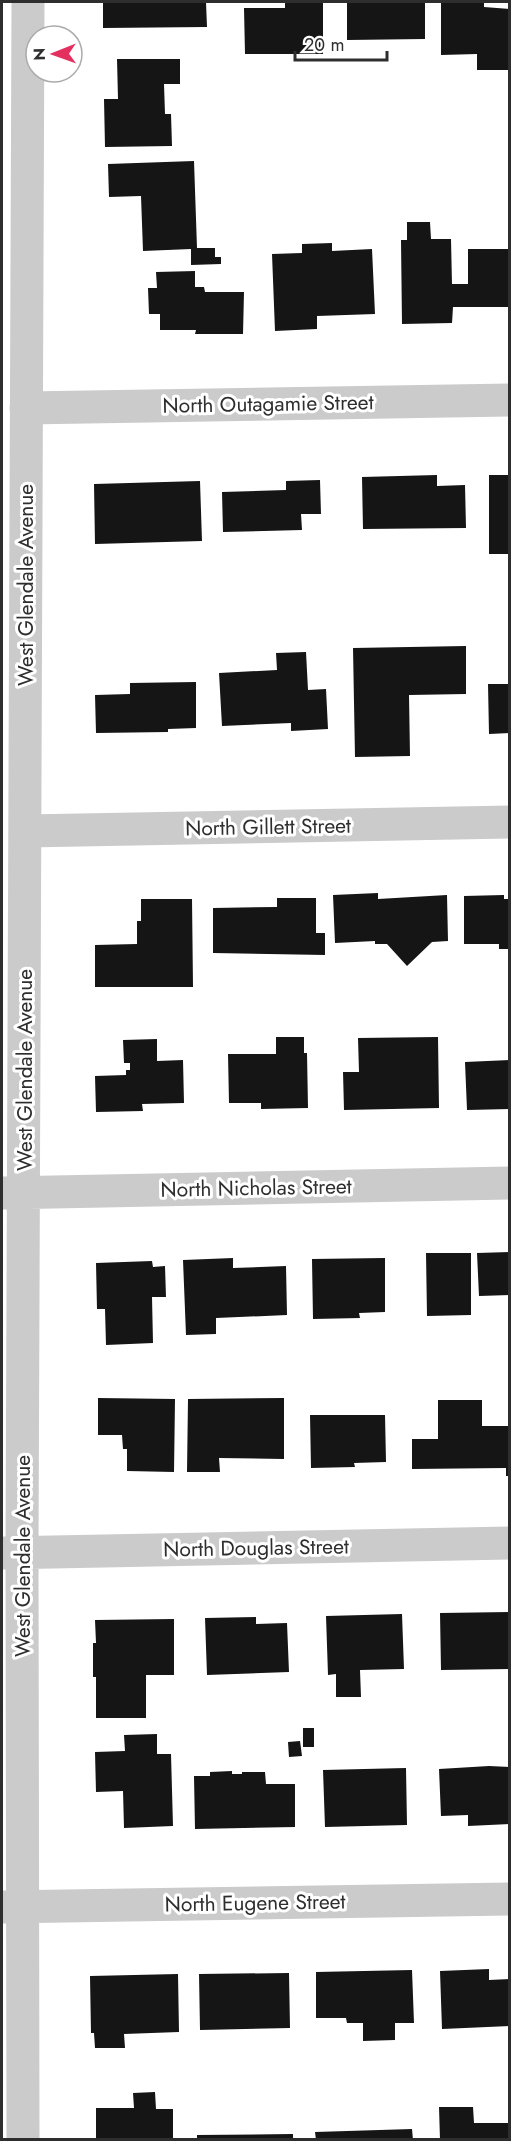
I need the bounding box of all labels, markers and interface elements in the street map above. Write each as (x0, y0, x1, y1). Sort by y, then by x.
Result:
north arrow (24, 24, 84, 84)
scale bar (295, 24, 386, 62)
text: 20 m (304, 32, 344, 58)
text: N (28, 48, 51, 61)
street label: North Outagamie Street (162, 387, 374, 421)
street label: West Glendale Avenue (11, 484, 41, 686)
street label: North Gillett Street (185, 811, 351, 843)
street label: West Glendale Avenue (10, 969, 40, 1171)
street label: North Nicholas Street (160, 1171, 352, 1205)
street label: West Glendale Avenue (8, 1455, 38, 1657)
street label: North Douglas Street (163, 1531, 349, 1565)
street label: North Eugene Street (164, 1886, 346, 1920)

